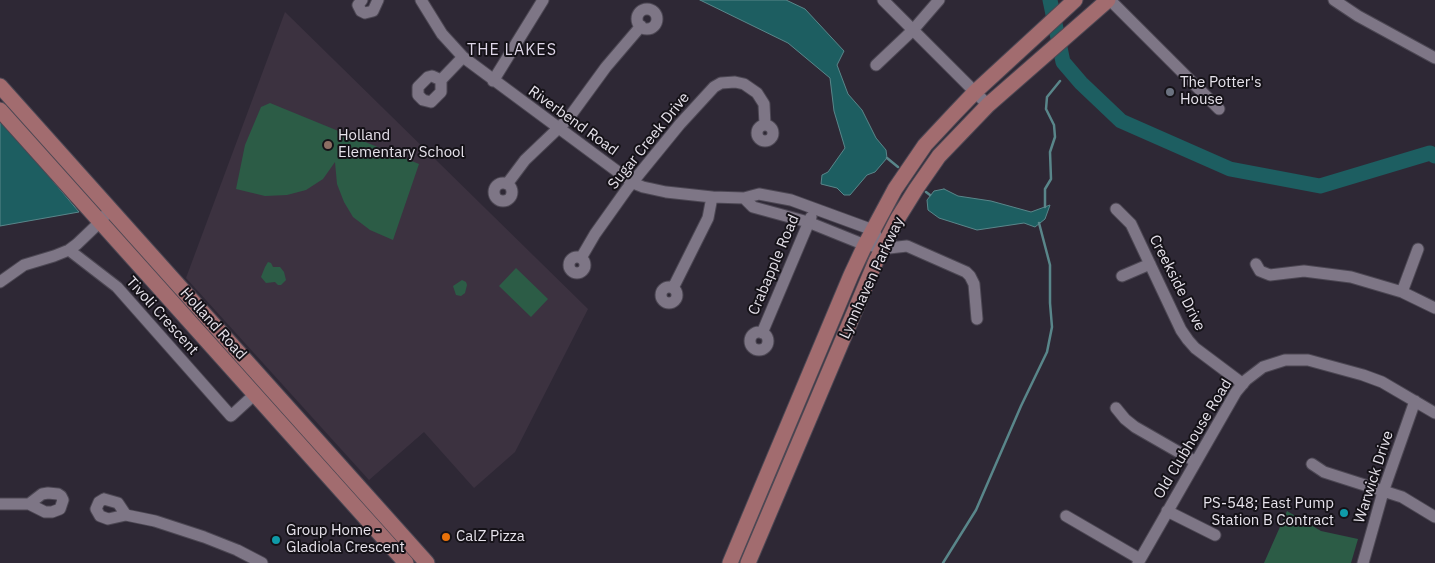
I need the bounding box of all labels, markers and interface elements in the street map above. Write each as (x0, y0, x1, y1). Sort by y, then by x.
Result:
district label: THE LAKES (466, 40, 558, 60)
place label: The Potter's House (1180, 74, 1262, 109)
street label: Riverbend Road (525, 82, 621, 160)
marker: The Potter's House (1164, 86, 1176, 98)
street label: Sugar Creek Drive (604, 89, 694, 193)
place label: Holland Elementary School (338, 127, 465, 162)
marker: Holland Elementary School (322, 139, 334, 151)
street label: Crabapple Road (745, 212, 803, 318)
street label: Lynnhaven Parkway (836, 214, 908, 342)
street label: Creekside Drive (1145, 232, 1209, 334)
street label: Tivoli Crescent (122, 273, 202, 359)
street label: Holland Road (176, 284, 250, 364)
street label: Old Clubhouse Road (1150, 376, 1236, 502)
street label: Warwick Drive (1351, 429, 1397, 525)
place label: PS-548; East Pump Station B Contract (1203, 495, 1334, 530)
marker: PS-548; East Pump Station B Contract (1338, 507, 1350, 519)
place label: Group Home - Gladiola Crescent (286, 522, 405, 557)
place label: CalZ Pizza (456, 528, 525, 546)
marker: CalZ Pizza (440, 531, 452, 543)
marker: Group Home - Gladiola Crescent (270, 534, 282, 546)

